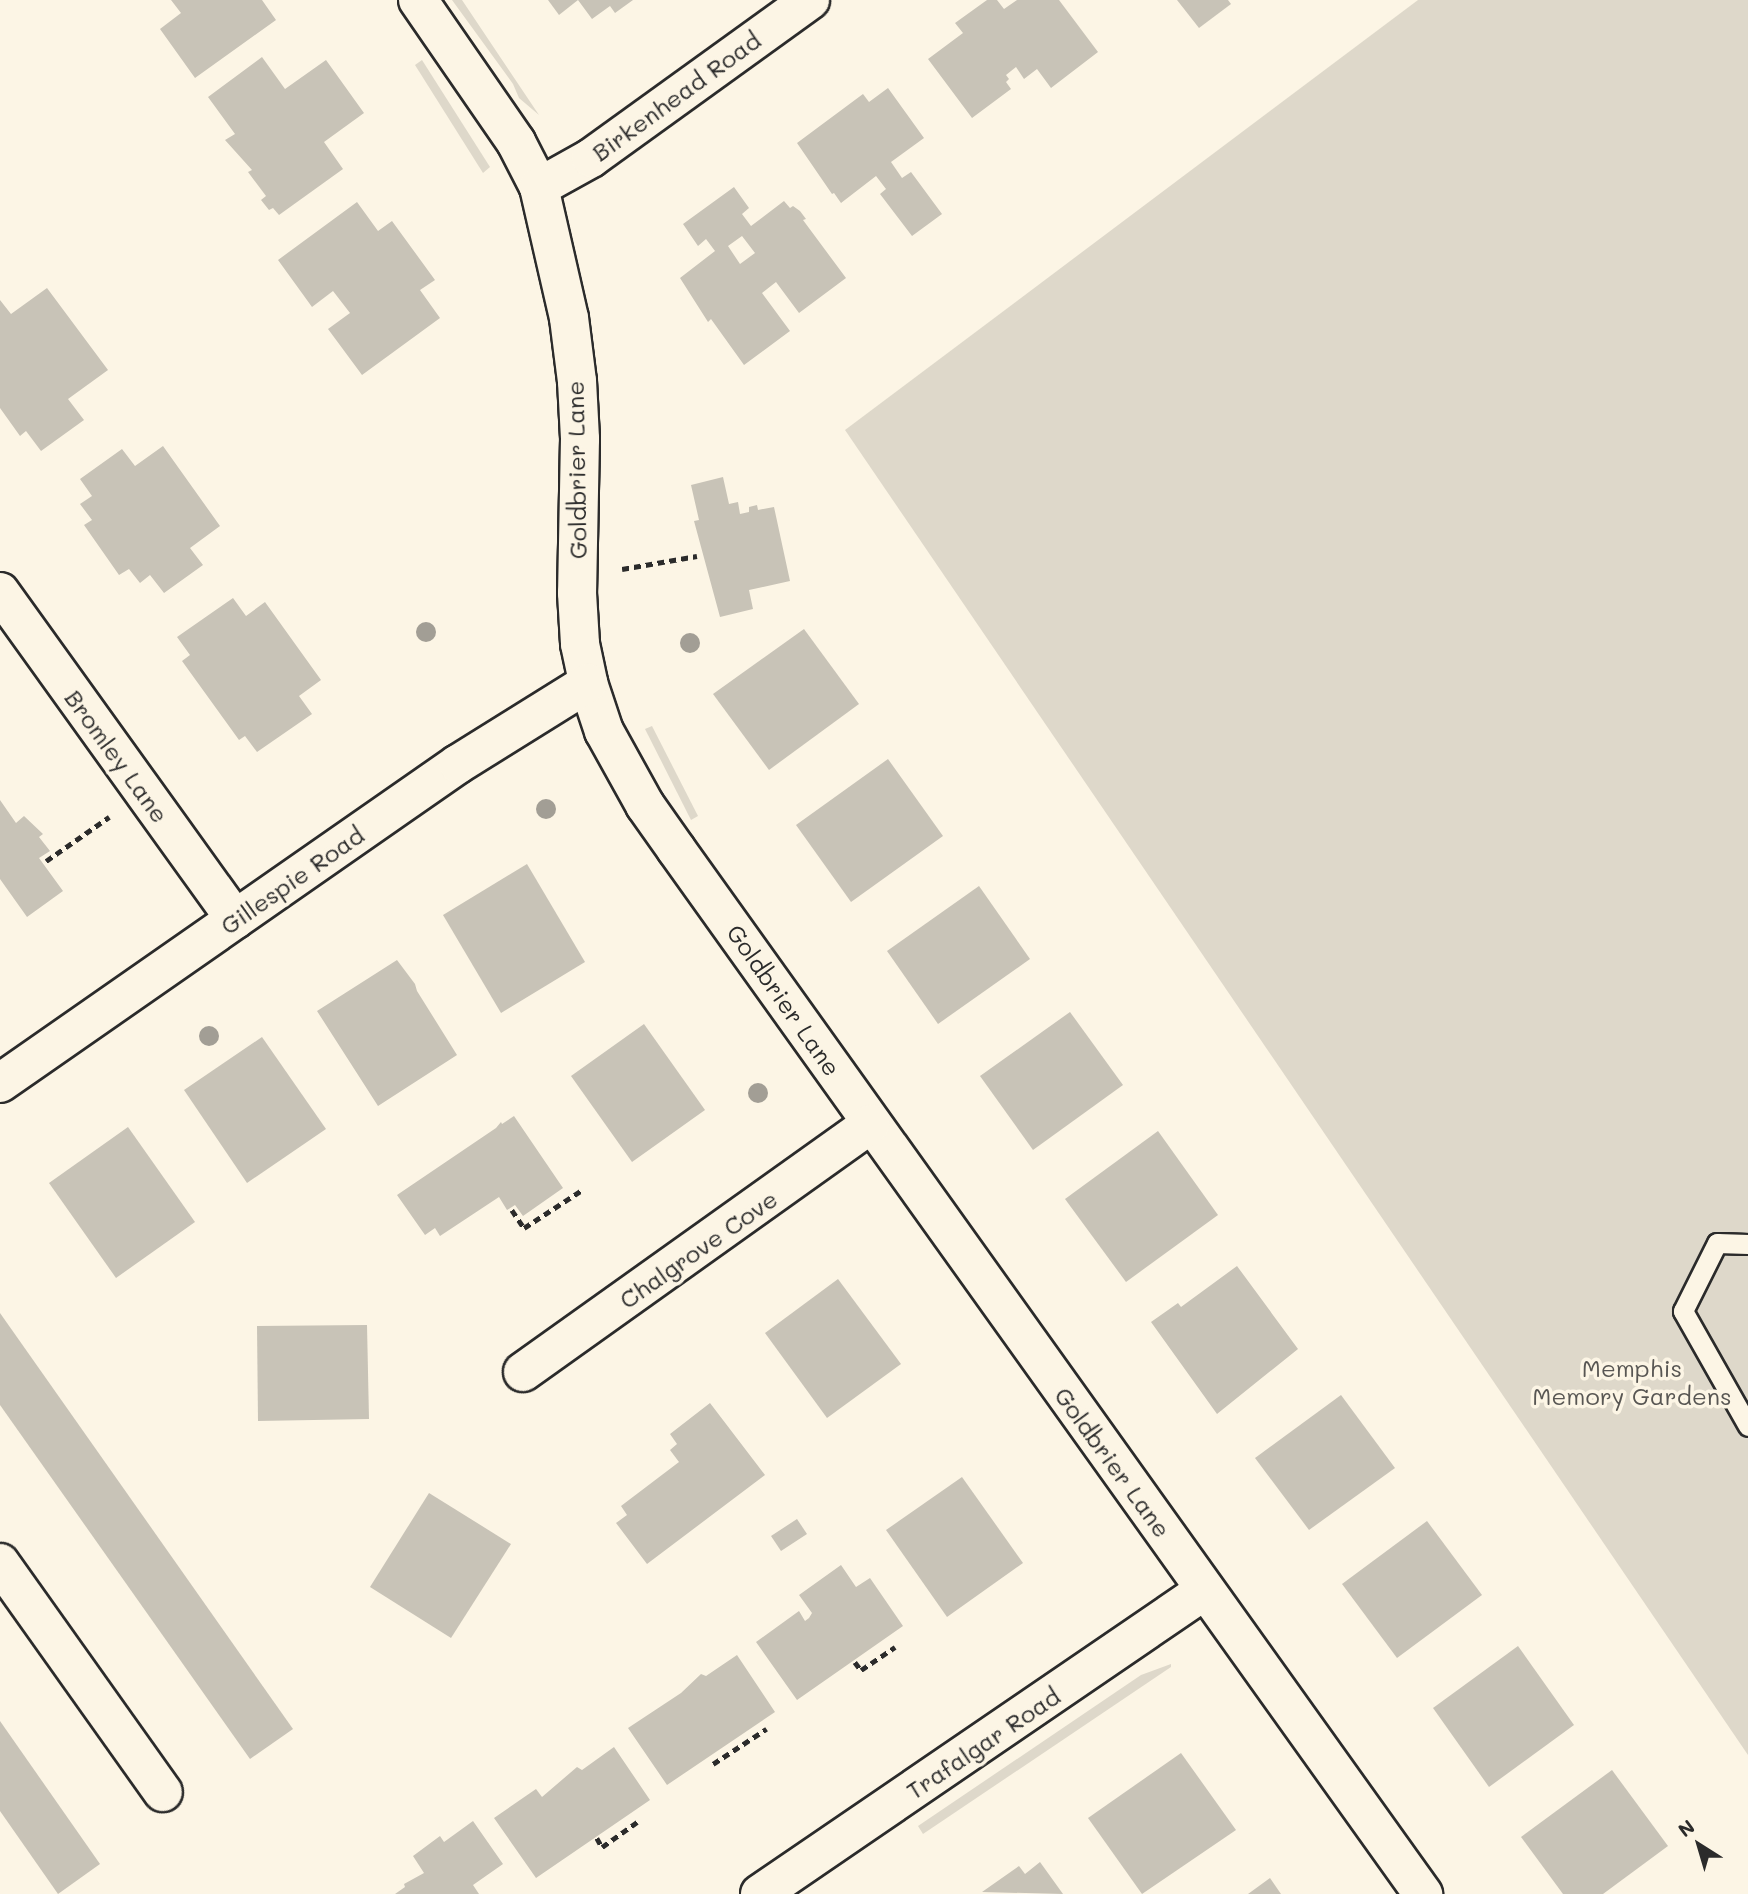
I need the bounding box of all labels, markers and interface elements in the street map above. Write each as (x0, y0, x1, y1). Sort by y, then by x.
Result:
street label: Birkenhead Road (586, 25, 766, 167)
street label: Goldbrier Lane (560, 381, 592, 559)
street label: Bromley Lane (59, 684, 175, 828)
street label: Gillespie Road (215, 820, 369, 940)
street label: Goldbrier Lane (721, 919, 847, 1081)
street label: Chalgrove Cove (614, 1184, 782, 1314)
park label: Memphis Memory Gardens (1532, 1354, 1732, 1410)
street label: Goldbrier Lane (1049, 1381, 1177, 1543)
street label: Trafalgar Road (901, 1681, 1065, 1805)
north arrow (1664, 1810, 1734, 1880)
text: N (1673, 1814, 1699, 1842)

